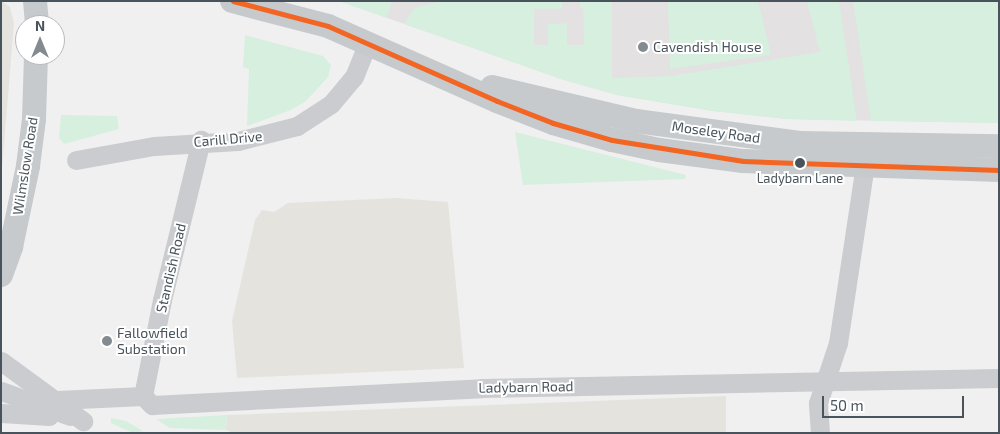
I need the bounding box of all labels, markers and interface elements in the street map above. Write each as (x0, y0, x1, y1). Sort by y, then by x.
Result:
north arrow (15, 15, 65, 65)
text: N (35, 17, 45, 34)
place label: Cavendish House (653, 39, 761, 55)
marker: Cavendish House (637, 41, 649, 53)
street label: Wilmslow Road (9, 116, 41, 216)
street label: Moseley Road (671, 117, 761, 147)
street label: Carill Drive (193, 128, 263, 150)
marker: Ladybarn Lane (795, 158, 805, 168)
place label: Ladybarn Lane (757, 170, 843, 186)
street label: Standish Road (153, 222, 189, 314)
place label: Fallowfield Substation (117, 325, 188, 358)
marker: Fallowfield Substation (101, 335, 113, 347)
street label: Ladybarn Road (478, 378, 574, 396)
scale bar (825, 386, 968, 418)
text: 50 m (830, 396, 864, 414)

